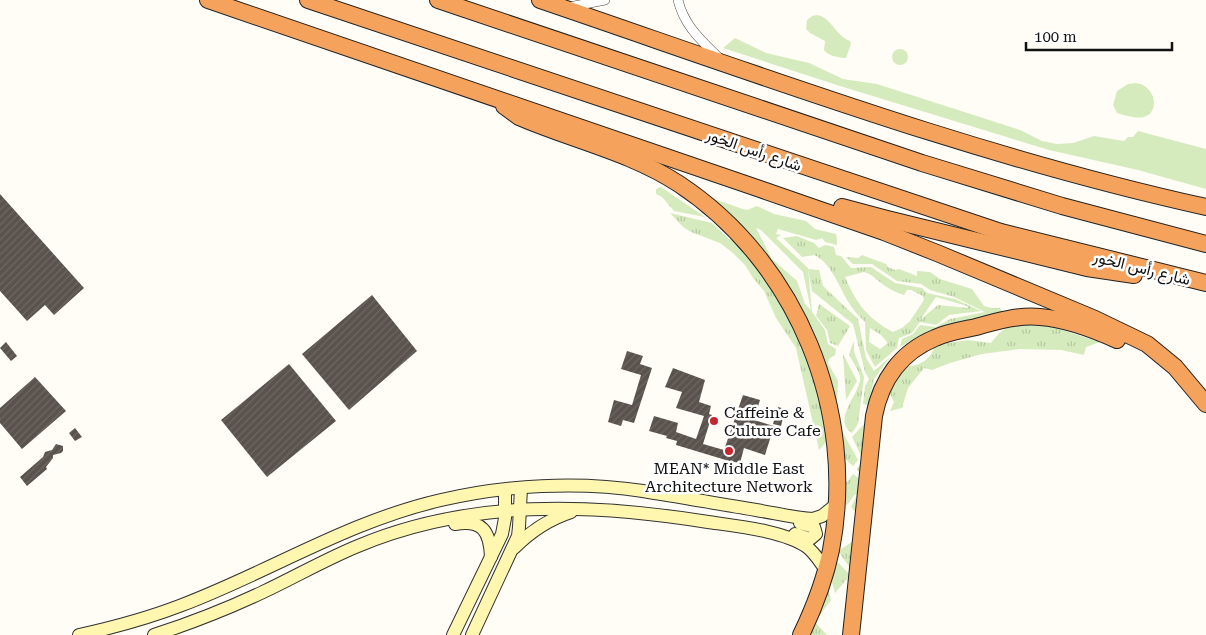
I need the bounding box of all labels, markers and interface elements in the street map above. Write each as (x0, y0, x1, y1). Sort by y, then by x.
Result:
scale bar (1026, 20, 1172, 52)
text: 100 m (1034, 28, 1077, 46)
street label: شارع رأس الخور (702, 125, 804, 177)
street label: شارع رأس الخور (1090, 247, 1192, 291)
place label: Caffeine & Culture Cafe (724, 403, 821, 440)
marker: Caffeine & Culture Cafe (708, 415, 720, 427)
marker: MEAN* Middle East Architecture Network (723, 445, 735, 457)
place label: MEAN* Middle East Architecture Network (645, 459, 813, 496)

